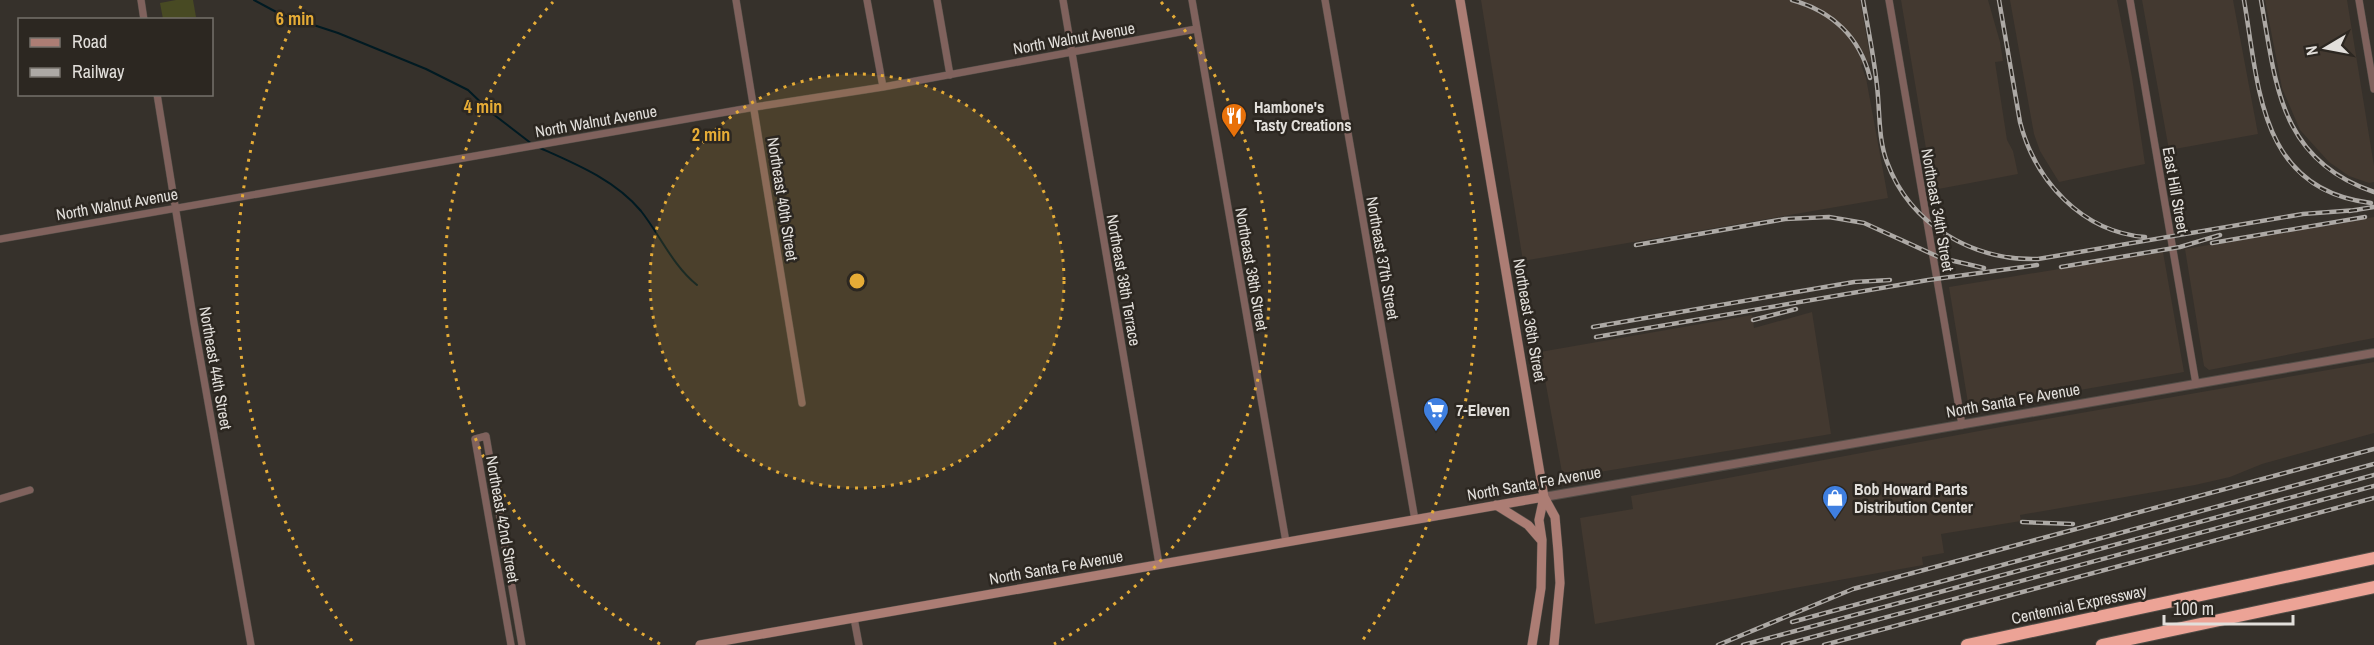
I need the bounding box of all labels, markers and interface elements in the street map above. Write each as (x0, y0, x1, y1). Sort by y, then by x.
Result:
text: 6 min (276, 6, 314, 31)
street label: North Walnut Avenue (1011, 16, 1137, 60)
legend (18, 18, 213, 96)
north arrow (2296, 18, 2356, 78)
text: Road (72, 29, 107, 54)
text: N (2300, 44, 2323, 57)
text: Railway (72, 59, 125, 84)
text: 4 min (464, 94, 502, 119)
place label: Hambone's Tasty Creations (1254, 96, 1351, 136)
street label: North Walnut Avenue (533, 99, 659, 143)
restaurant icon: Hambone's Tasty Creations (1219, 101, 1249, 139)
text: 2 min (692, 122, 730, 147)
street label: Northeast 40th Street (762, 136, 804, 263)
street label: East Hill Street (2158, 145, 2194, 235)
street label: Northeast 34th Street (1916, 147, 1960, 274)
street label: North Walnut Avenue (54, 182, 180, 226)
street label: Northeast 37th Street (1361, 195, 1405, 322)
street label: Northeast 38th Street (1230, 206, 1274, 333)
street label: Northeast 38th Terrace (1102, 212, 1146, 348)
street label: Northeast 36th Street (1508, 257, 1552, 384)
centre of rings (847, 271, 867, 291)
street label: Northeast 44th Street (194, 305, 238, 432)
street label: North Santa Fe Avenue (1944, 377, 2082, 423)
supermarket icon: 7-Eleven (1421, 395, 1451, 433)
place label: 7-Eleven (1456, 399, 1510, 421)
street label: Northeast 42nd Street (481, 454, 525, 584)
street label: North Santa Fe Avenue (1465, 460, 1603, 506)
place label: Bob Howard Parts Distribution Center (1854, 478, 1974, 518)
shop icon: Bob Howard Parts Distribution Center (1820, 483, 1850, 521)
street label: North Santa Fe Avenue (987, 544, 1125, 590)
street label: Centennial Expressway (2009, 579, 2149, 629)
scale bar (2164, 588, 2293, 626)
text: 100 m (2173, 596, 2214, 621)

